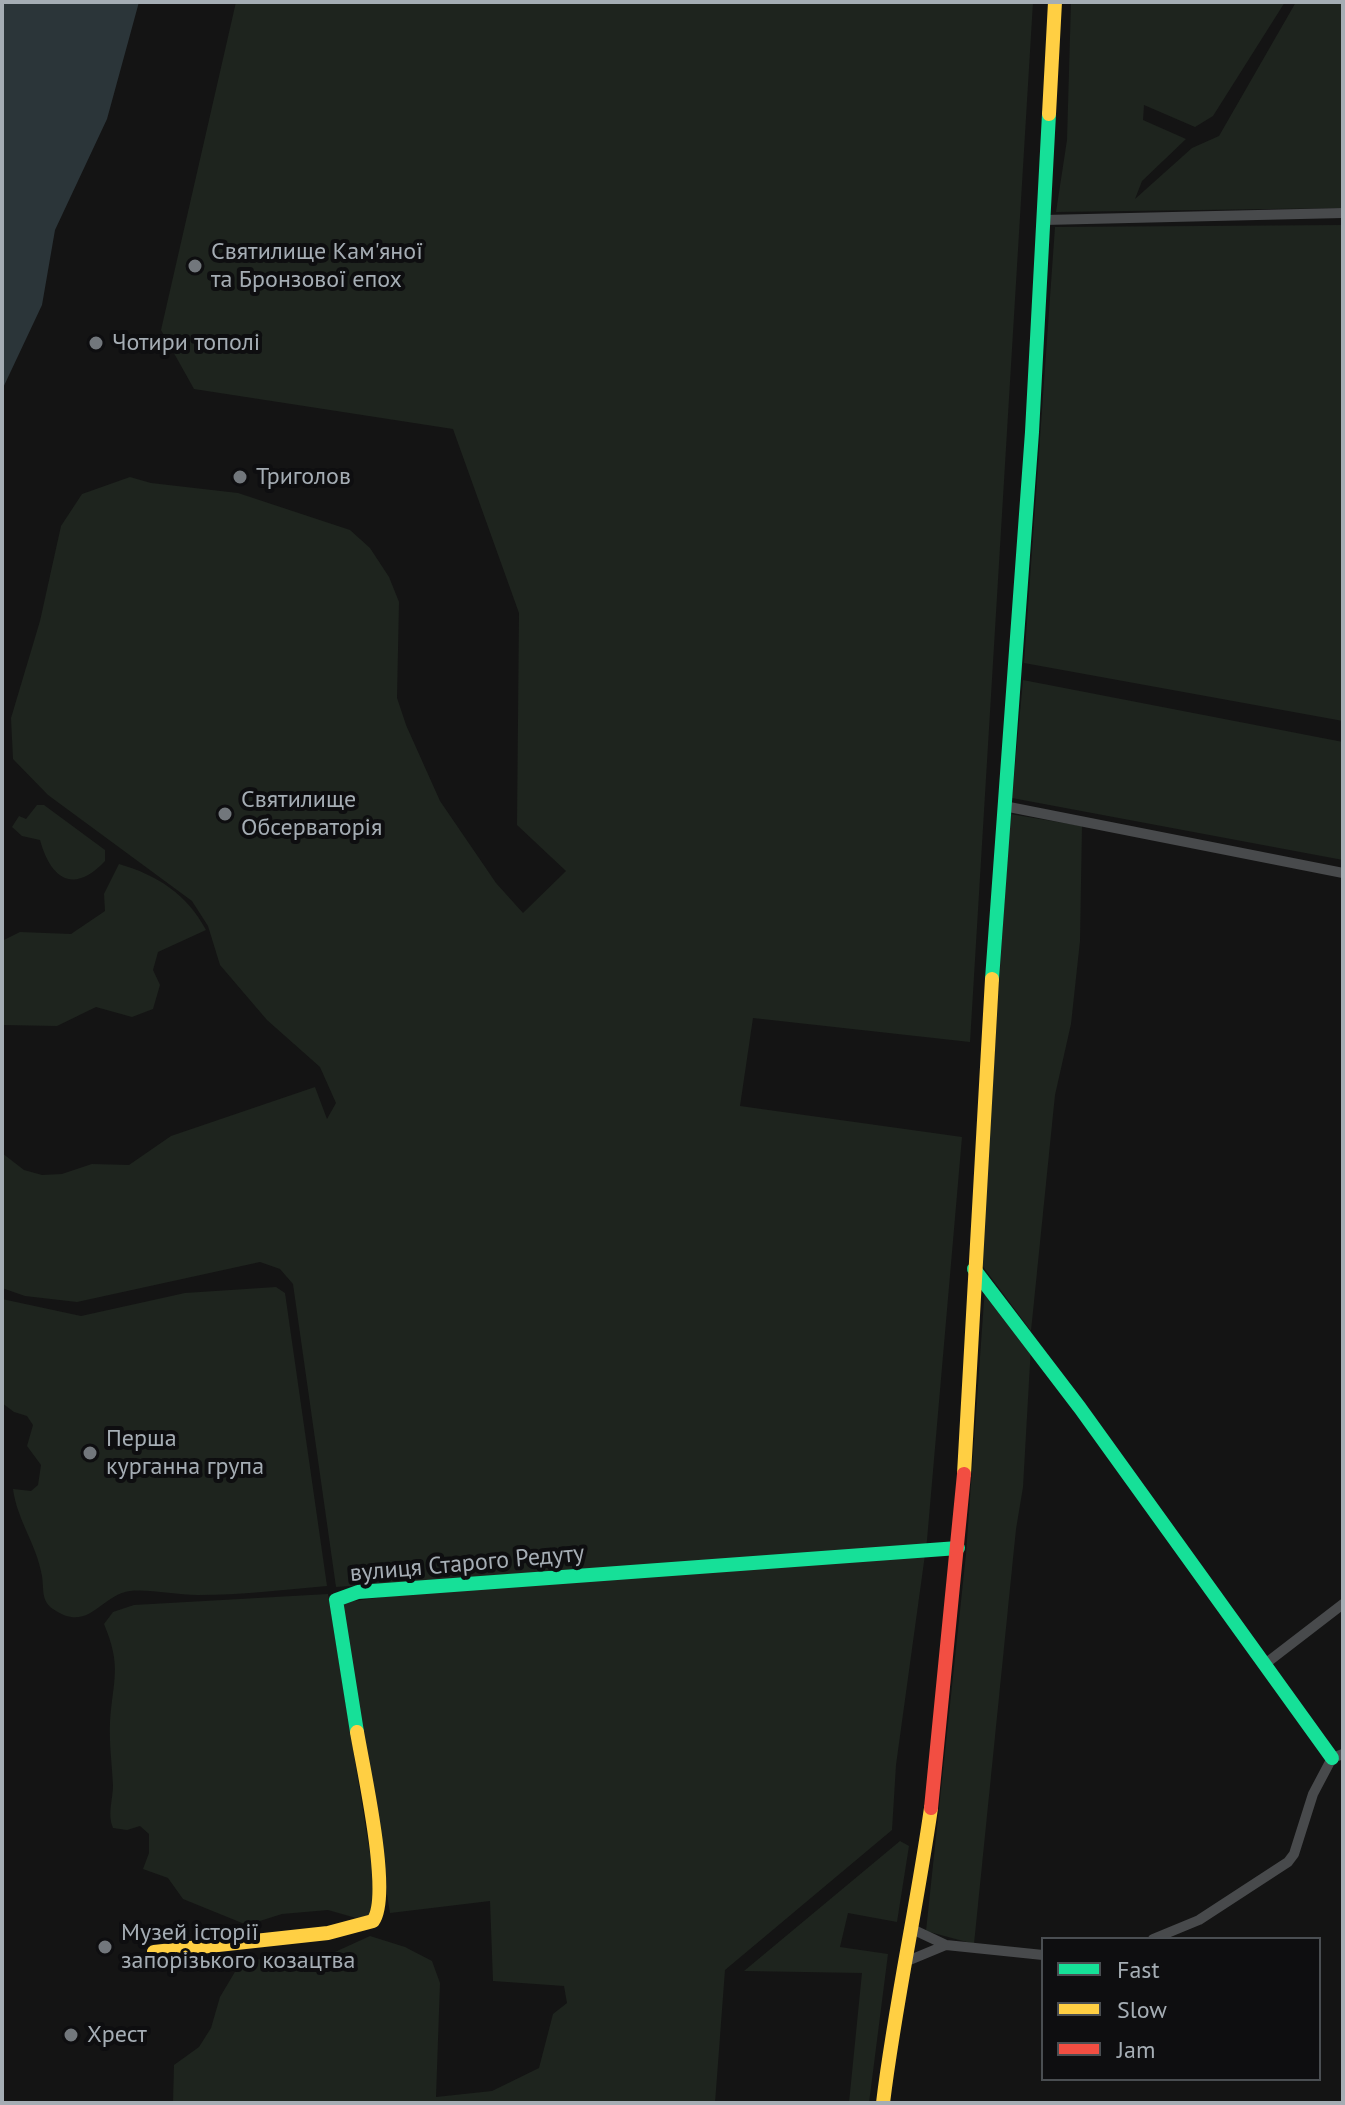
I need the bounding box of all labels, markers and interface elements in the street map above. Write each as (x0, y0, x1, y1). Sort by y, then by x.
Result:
place label: Святилище Кам'яної та Бронзової епох (211, 238, 423, 294)
marker: Святилище Кам'яної та Бронзової епох (186, 257, 204, 275)
place label: Чотири тополі (112, 329, 260, 357)
marker: Чотири тополі (87, 334, 105, 352)
place label: Триголов (256, 463, 351, 491)
marker: Триголов (231, 468, 249, 486)
place label: Святилище Обсерваторія (241, 786, 382, 842)
marker: Святилище Обсерваторія (216, 805, 234, 823)
place label: Перша курганна група (106, 1425, 264, 1481)
marker: Перша курганна група (81, 1444, 99, 1462)
street label: вулиця Старого Редуту (349, 1539, 585, 1589)
place label: Музей історії запорізького козацтва (121, 1919, 355, 1975)
legend (1041, 1937, 1321, 2081)
marker: Музей історії запорізького козацтва (96, 1938, 114, 1956)
text: Fast (1117, 1954, 1160, 1985)
text: Slow (1117, 1994, 1167, 2025)
place label: Хрест (87, 2021, 147, 2049)
marker: Хрест (62, 2026, 80, 2044)
text: Jam (1117, 2034, 1155, 2065)

